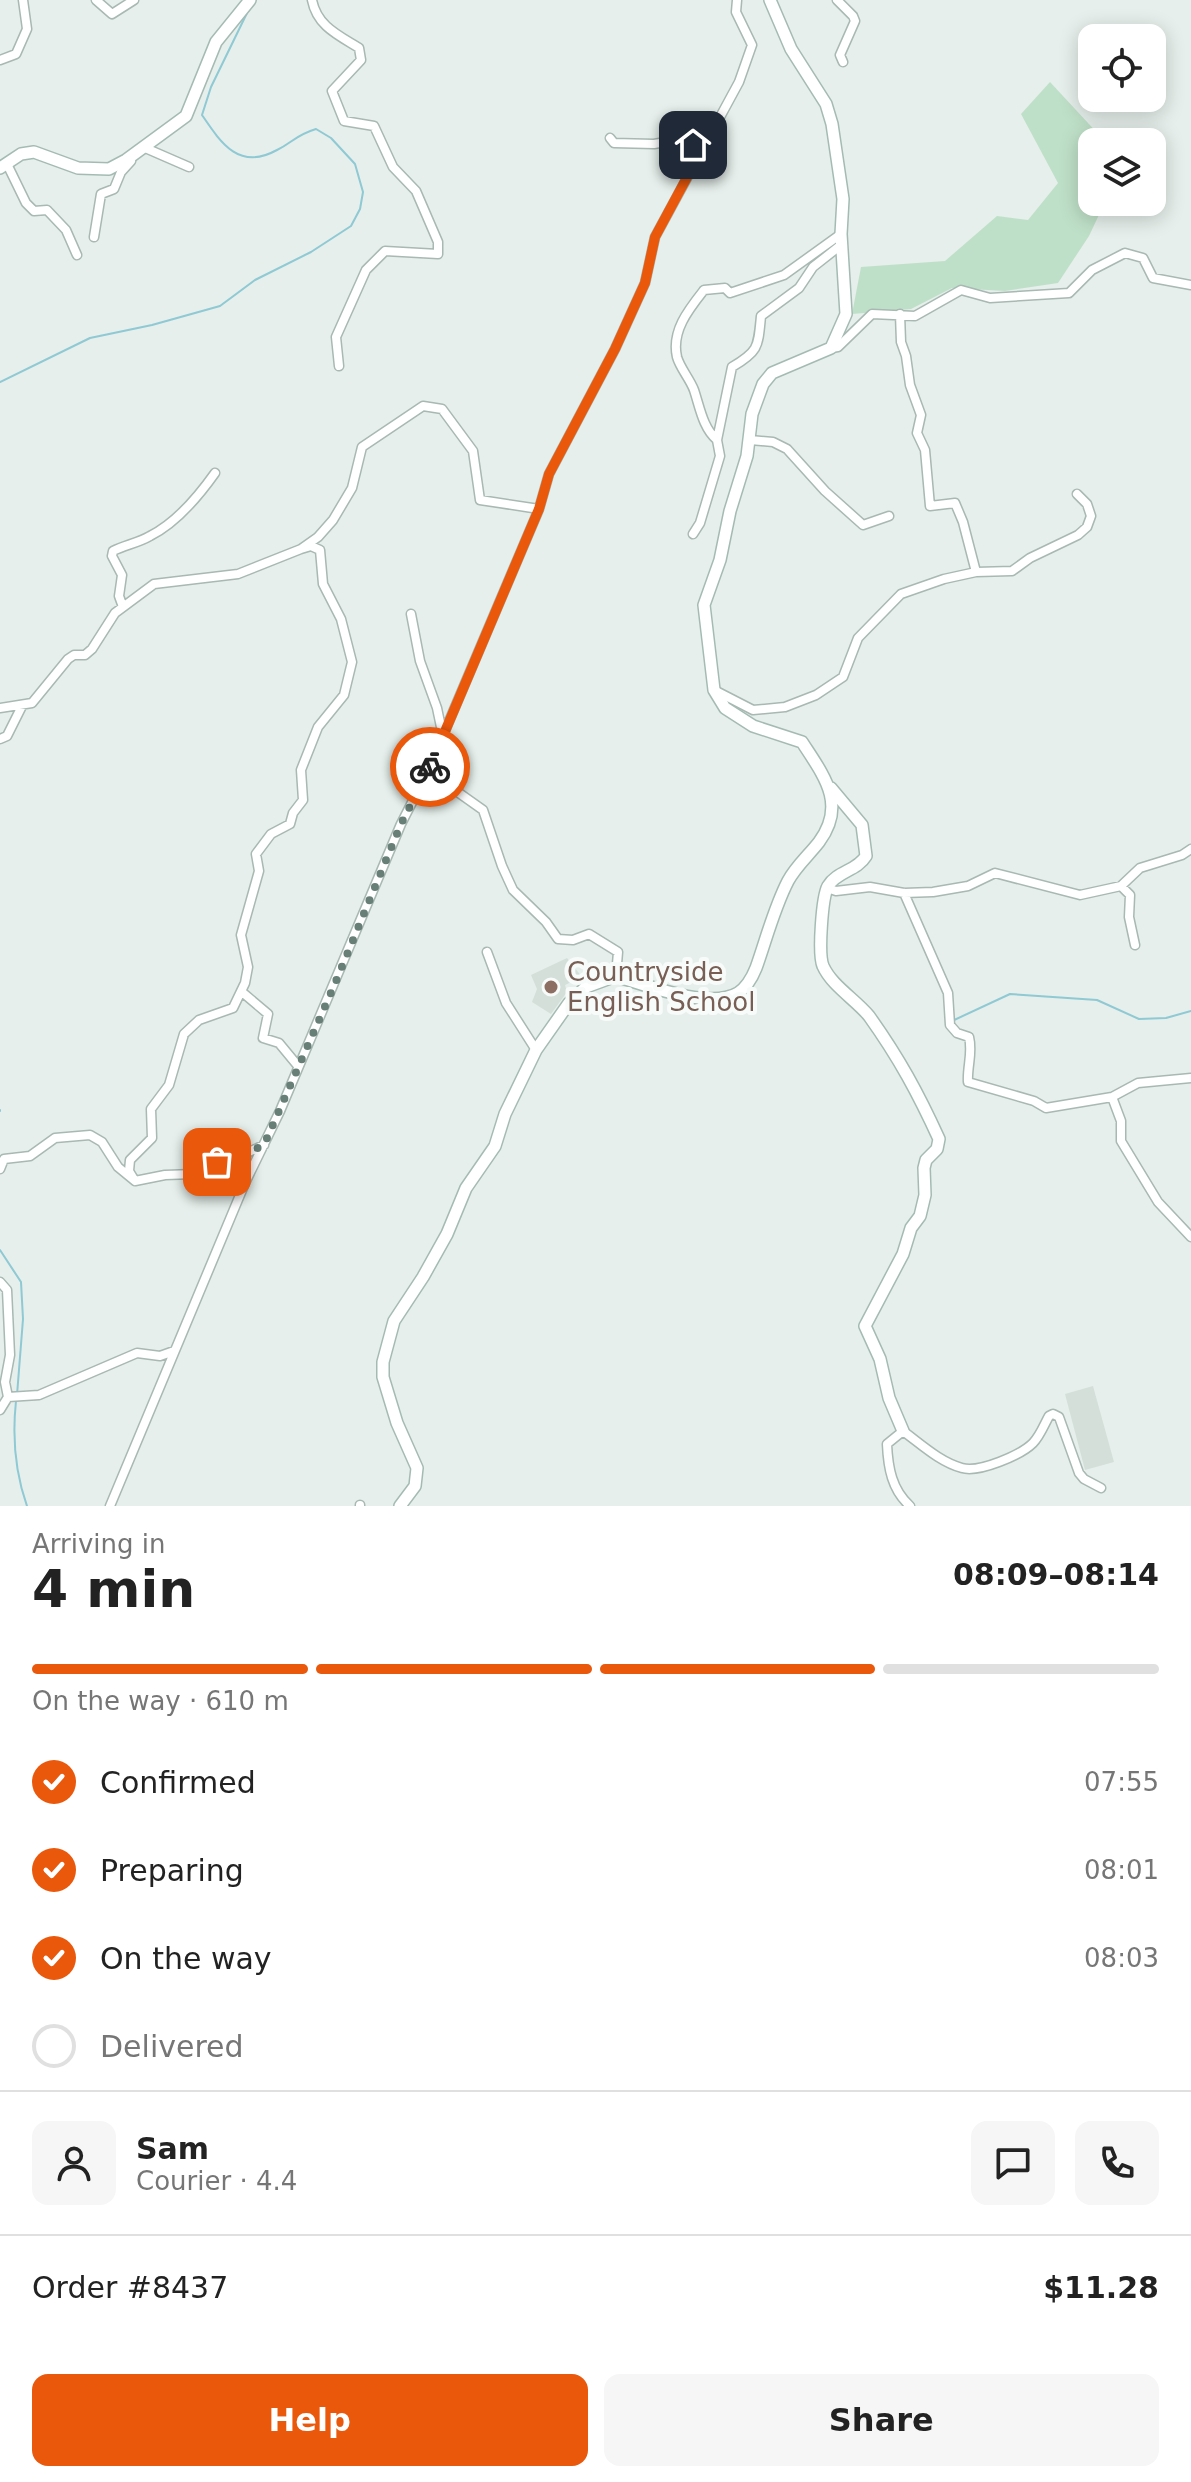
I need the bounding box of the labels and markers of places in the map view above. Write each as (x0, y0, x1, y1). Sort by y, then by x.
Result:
pin (659, 111, 727, 179)
place label: Countryside English School (567, 957, 755, 1017)
marker: Countryside English School (542, 978, 560, 996)
pin (183, 1128, 251, 1196)

